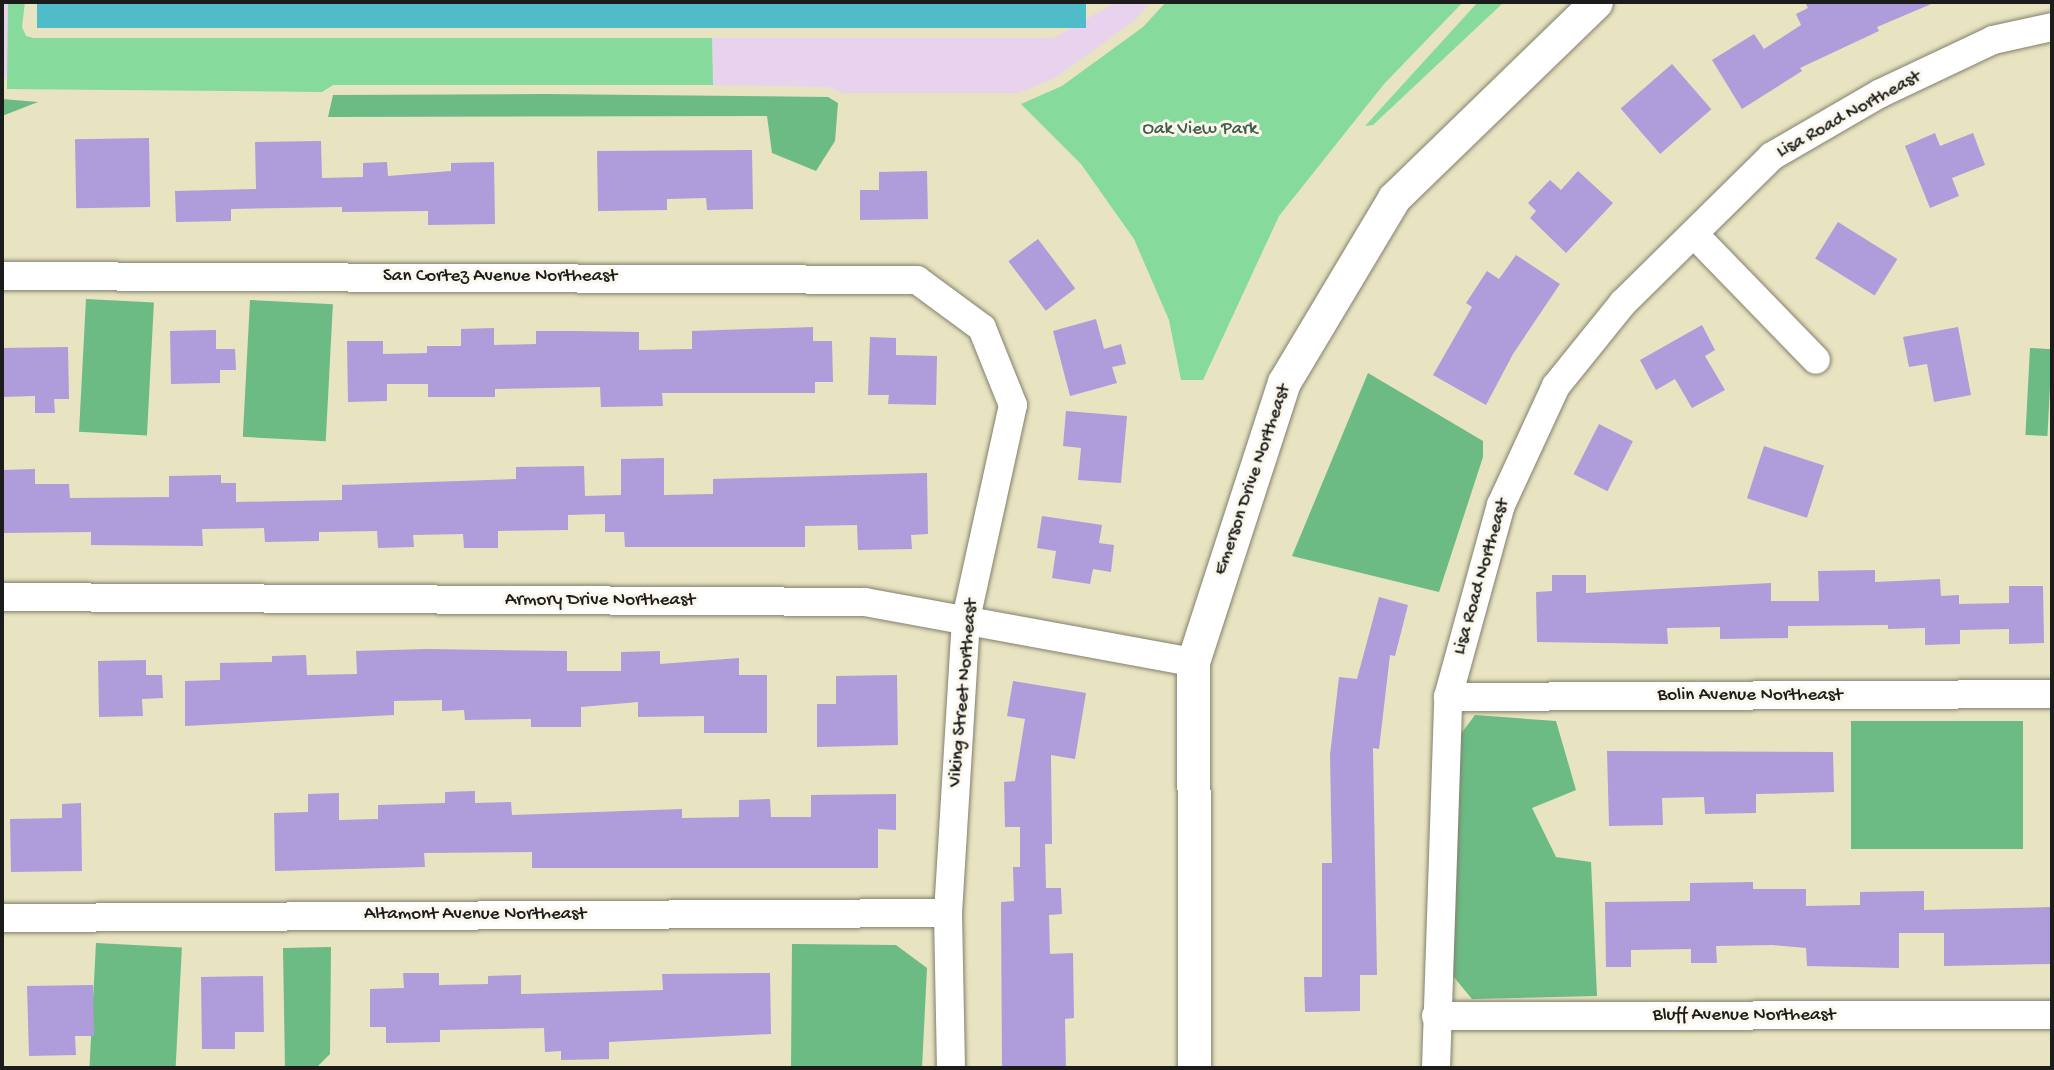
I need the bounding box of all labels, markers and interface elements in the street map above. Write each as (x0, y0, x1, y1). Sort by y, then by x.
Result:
street label: Lisa Road Northeast (1773, 66, 1925, 164)
park label: Oak View Park (1143, 119, 1257, 141)
street label: San Cortez Avenue Northeast (383, 266, 617, 288)
street label: Emerson Drive Northeast (1210, 382, 1296, 578)
street label: Lisa Road Northeast (1449, 496, 1515, 658)
street label: Armory Drive Northeast (505, 590, 695, 612)
street label: Viking Street Northeast (944, 598, 984, 788)
street label: Bolin Avenue Northeast (1657, 685, 1843, 707)
street label: Altamont Avenue Northeast (364, 904, 586, 926)
street label: Bluff Avenue Northeast (1653, 1005, 1835, 1027)

